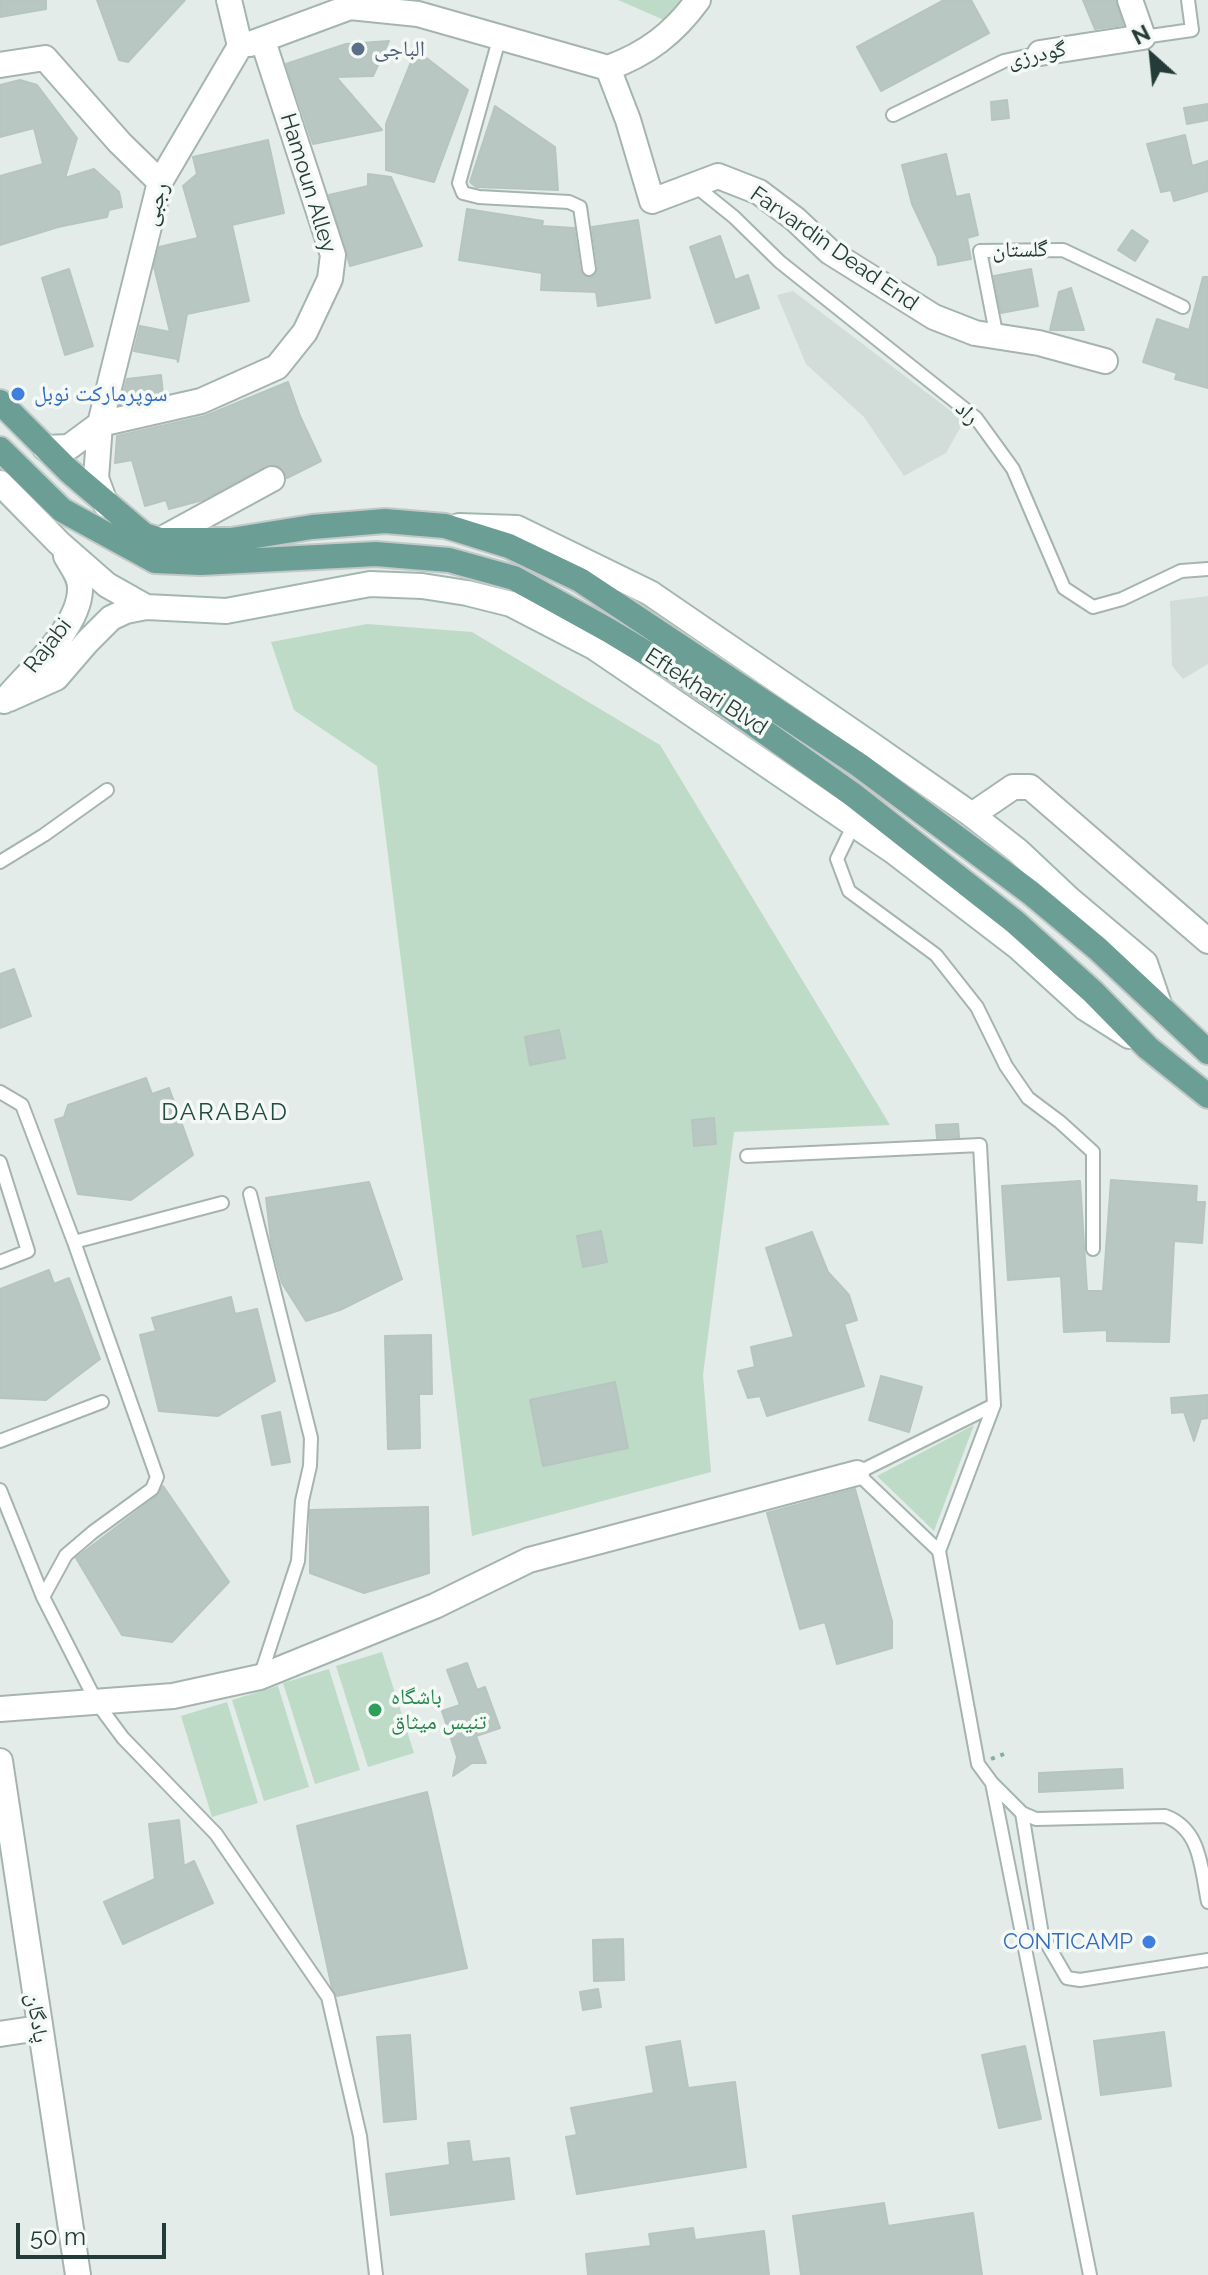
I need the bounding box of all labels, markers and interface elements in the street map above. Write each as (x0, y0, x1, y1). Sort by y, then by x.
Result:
north arrow (1112, 16, 1192, 96)
text: N (1128, 19, 1154, 50)
place label: الباجی (374, 36, 425, 62)
street label: گودرزی (1005, 36, 1069, 74)
marker: الباجی (349, 40, 367, 58)
street label: Hamoun Alley (274, 110, 342, 256)
street label: رجبی (137, 179, 175, 229)
street label: Farvardin Dead End (745, 181, 923, 317)
street label: گلستان (992, 236, 1048, 264)
place label: سوپرمارکت نوبل (34, 381, 167, 407)
marker: سوپرمارکت نوبل (9, 385, 27, 403)
street label: راد (950, 396, 984, 430)
street label: Rajabi (19, 614, 77, 678)
street label: Eftekhari Blvd (640, 643, 772, 741)
district label: DARABAD (161, 1099, 289, 1127)
place label: باشگاه تنيس ميثاق (391, 1684, 487, 1736)
marker: باشگاه تنيس ميثاق (366, 1701, 384, 1719)
place label: CONTICAMP (1003, 1929, 1133, 1955)
marker: CONTICAMP (1140, 1933, 1158, 1951)
street label: پادگان (20, 1991, 54, 2045)
scale bar (20, 2207, 170, 2257)
text: 50 m (30, 2222, 86, 2251)

